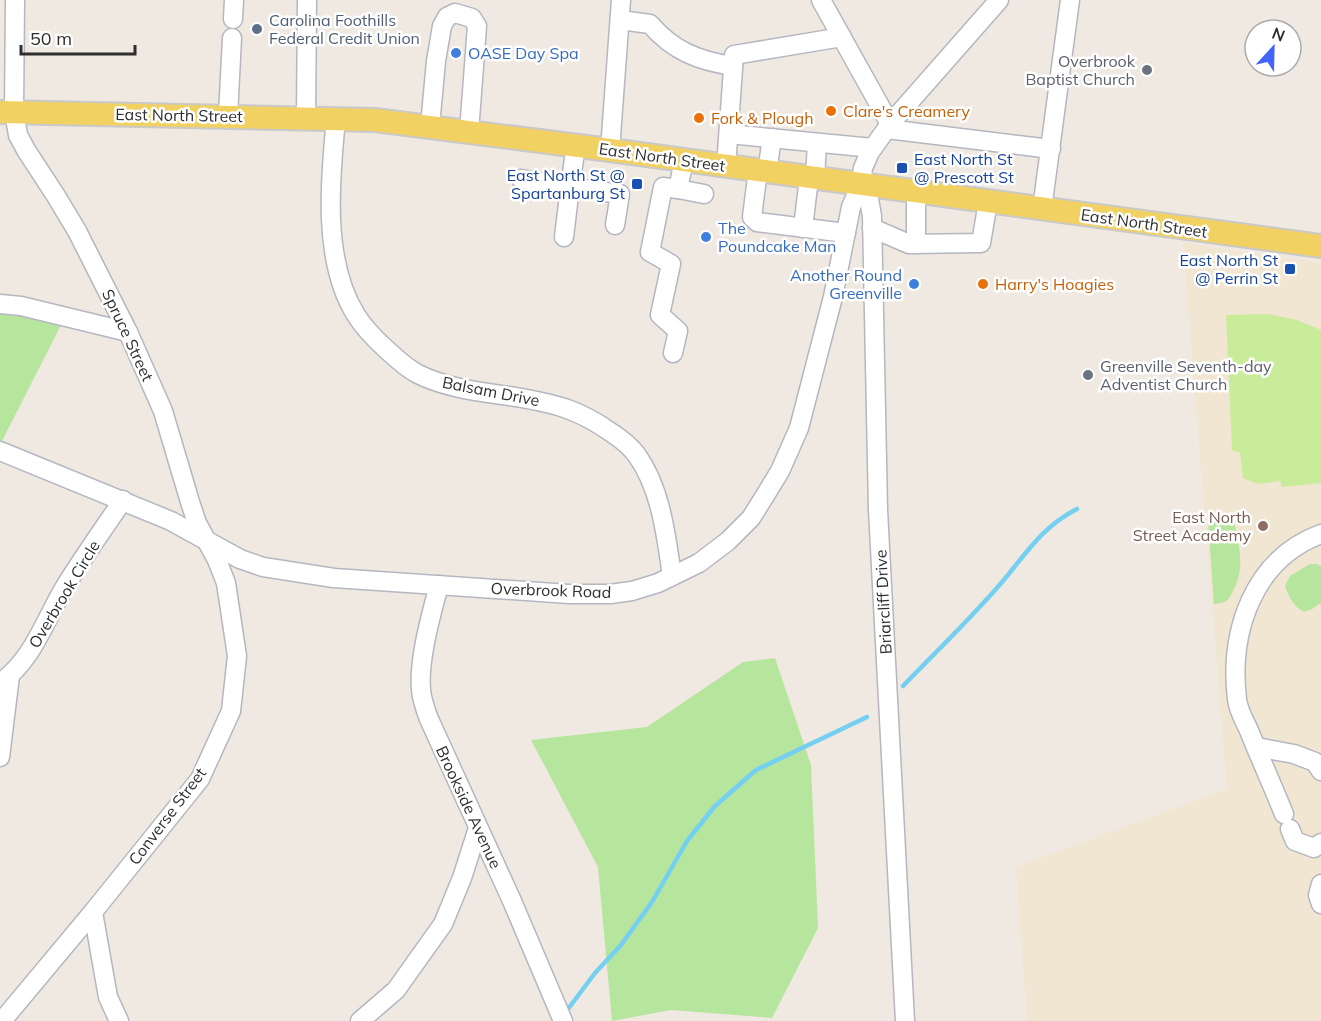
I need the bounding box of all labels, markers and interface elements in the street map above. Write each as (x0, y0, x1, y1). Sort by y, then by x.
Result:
place label: Carolina Foothills Federal Credit Union (269, 10, 420, 48)
scale bar (21, 18, 135, 56)
north arrow (1243, 18, 1303, 78)
marker: Carolina Foothills Federal Credit Union (250, 22, 264, 36)
text: N (1269, 23, 1288, 46)
text: 50 m (30, 27, 72, 50)
place label: OASE Day Spa (468, 43, 579, 63)
marker: OASE Day Spa (449, 46, 463, 60)
place label: Overbrook Baptist Church (1025, 51, 1136, 89)
marker: Overbrook Baptist Church (1140, 63, 1154, 77)
place label: Clare's Creamery (843, 101, 970, 121)
street label: East North Street (115, 104, 243, 126)
marker: Clare's Creamery (824, 104, 838, 118)
place label: Fork & Plough (711, 108, 814, 128)
marker: Fork & Plough (692, 111, 706, 125)
street label: East North Street (598, 138, 727, 176)
place label: East North St @ Prescott St (914, 149, 1014, 187)
marker: East North St @ Prescott St (895, 161, 909, 175)
place label: East North St @ Spartanburg St (507, 165, 625, 203)
marker: East North St @ Spartanburg St (630, 177, 644, 191)
street label: East North Street (1080, 204, 1209, 242)
place label: The Poundcake Man (718, 218, 836, 256)
marker: The Poundcake Man (699, 230, 713, 244)
place label: East North St @ Perrin St (1179, 250, 1278, 288)
marker: East North St @ Perrin St (1283, 262, 1297, 276)
place label: Another Round Greenville (790, 265, 902, 303)
place label: Harry's Hoagies (995, 274, 1114, 294)
marker: Another Round Greenville (907, 277, 921, 291)
marker: Harry's Hoagies (976, 277, 990, 291)
street label: Spruce Street (98, 286, 158, 385)
place label: Greenville Seventh-day Adventist Church (1100, 356, 1272, 394)
marker: Greenville Seventh-day Adventist Church (1081, 368, 1095, 382)
street label: Balsam Drive (441, 372, 541, 410)
place label: East North Street Academy (1133, 507, 1252, 545)
marker: East North Street Academy (1256, 519, 1270, 533)
street label: Overbrook Circle (24, 537, 104, 651)
street label: Briarcliff Drive (870, 549, 896, 655)
street label: Overbrook Road (490, 578, 612, 602)
street label: Brookside Avenue (432, 743, 506, 871)
street label: Converse Street (124, 763, 210, 869)

